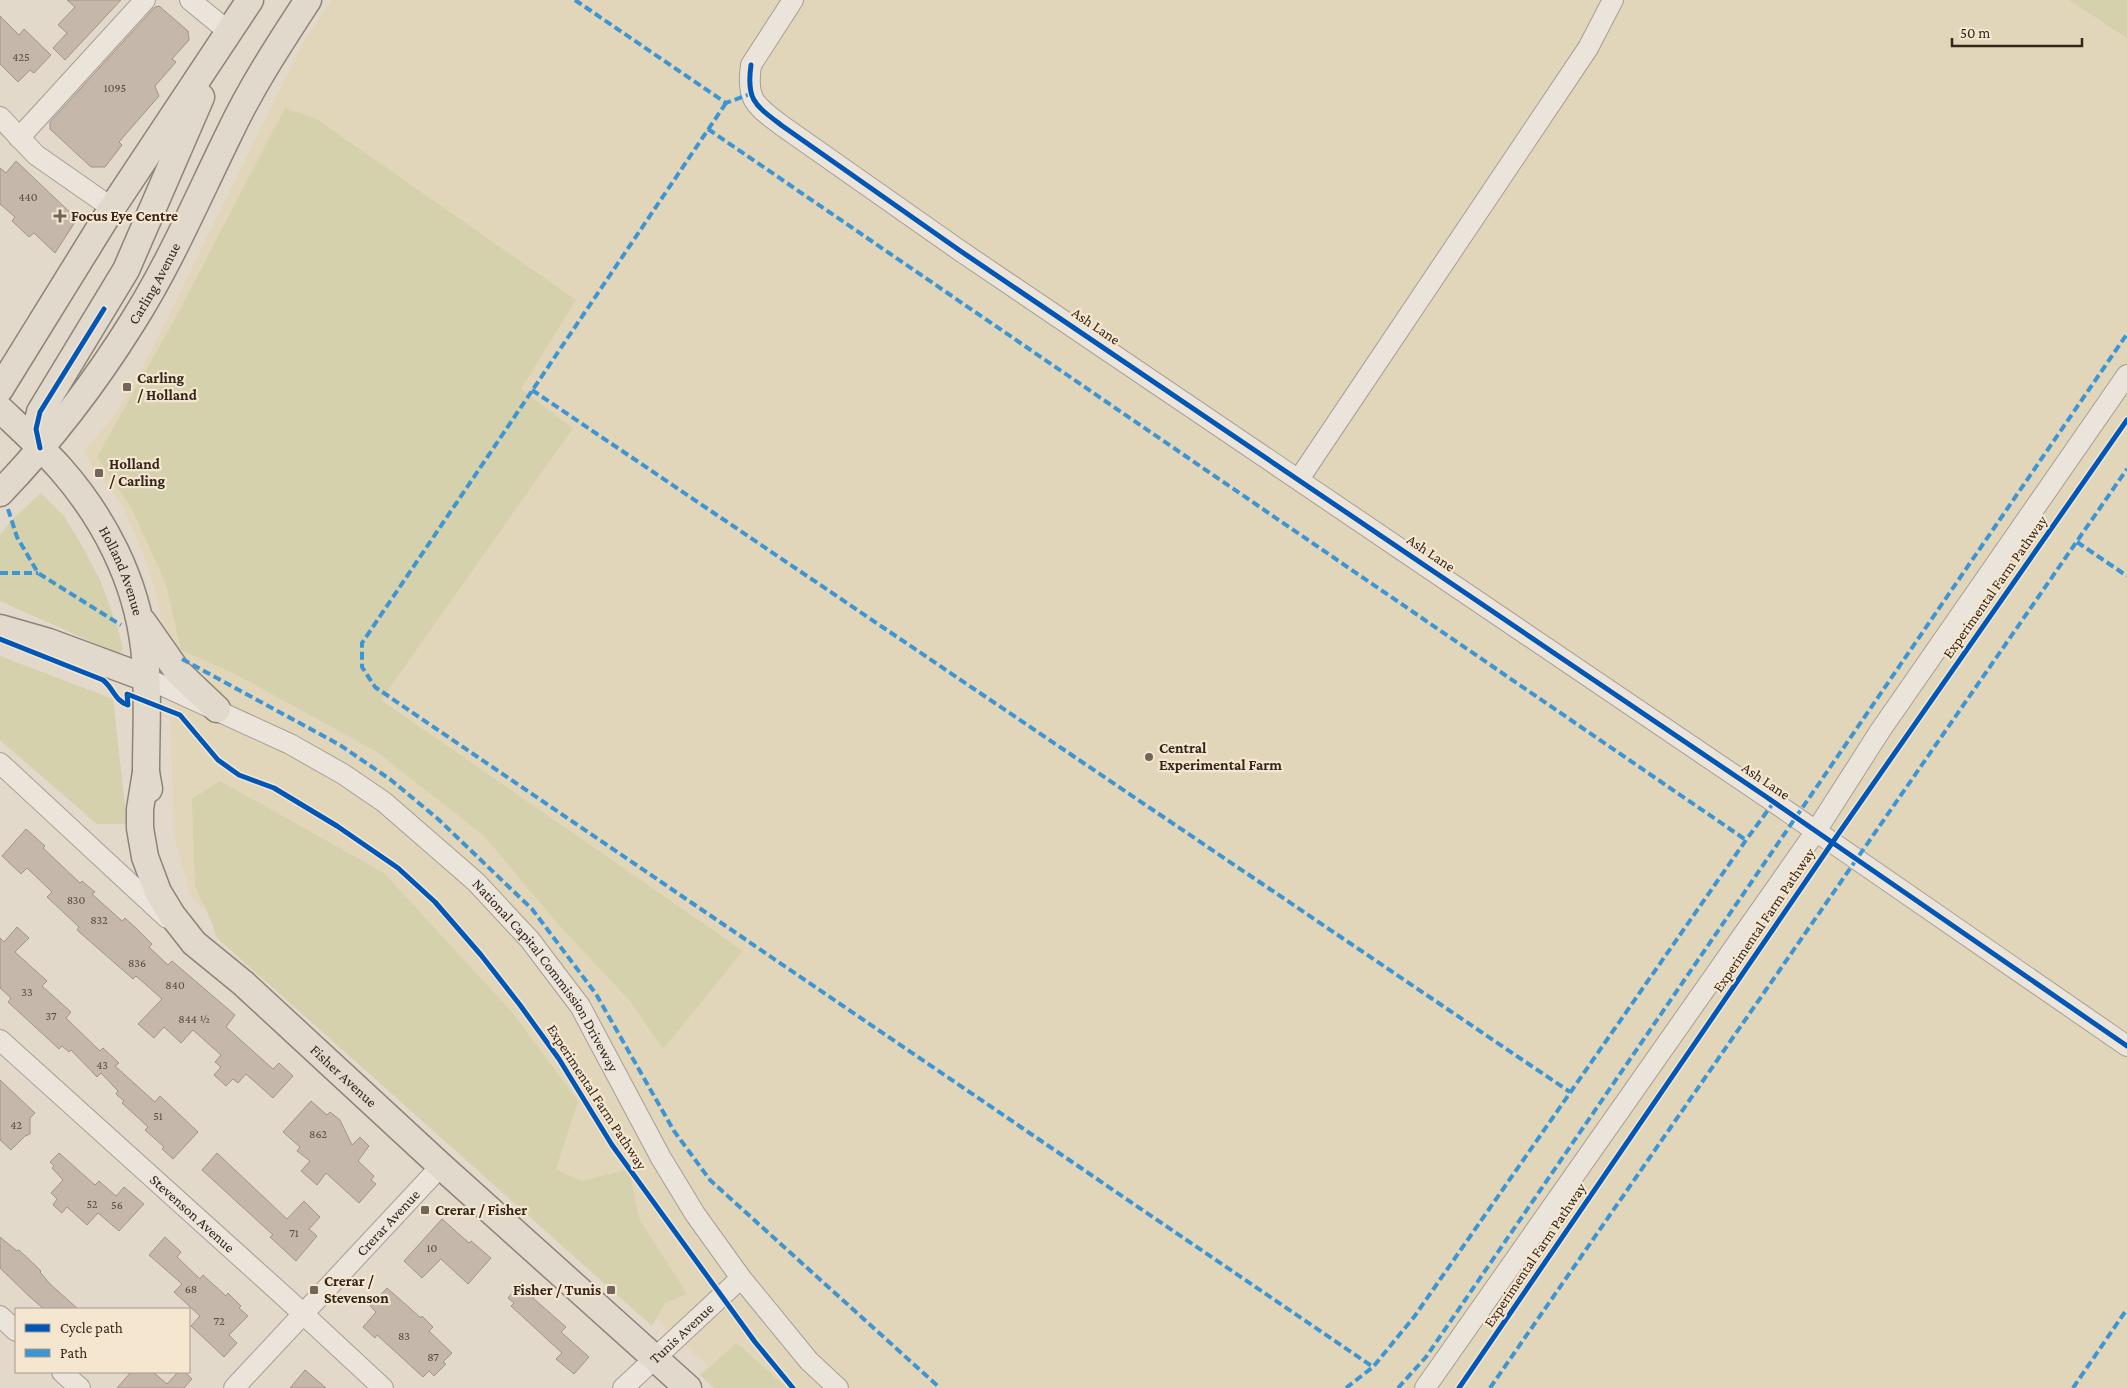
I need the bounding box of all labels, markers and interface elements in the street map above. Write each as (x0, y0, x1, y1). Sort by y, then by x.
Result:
scale bar (1952, 15, 2082, 47)
text: 50 m (1960, 25, 1990, 41)
house number: 425 (12, 50, 30, 64)
house number: 1095 (104, 81, 126, 95)
house number: 440 (18, 190, 38, 204)
place label: Focus Eye Centre (71, 208, 178, 224)
marker: Focus Eye Centre (53, 209, 67, 223)
street label: Carling Avenue (125, 240, 184, 327)
street label: Ash Lane (1069, 304, 1123, 348)
place label: Carling / Holland (137, 370, 198, 403)
marker: Carling / Holland (121, 381, 133, 393)
place label: Holland / Carling (109, 456, 165, 489)
marker: Holland / Carling (93, 467, 105, 479)
street label: Experimental Farm Pathway (1940, 513, 2051, 662)
street label: Holland Avenue (96, 523, 146, 618)
street label: Ash Lane (1404, 531, 1458, 575)
place label: Central Experimental Farm (1159, 740, 1282, 773)
marker: Central Experimental Farm (1143, 751, 1155, 763)
street label: Ash Lane (1739, 759, 1793, 803)
street label: Experimental Farm Pathway (1710, 845, 1819, 996)
street label: National Capital Commission Driveway (469, 876, 622, 1075)
house number: 830 (67, 893, 86, 907)
house number: 832 (90, 913, 108, 927)
house number: 836 (128, 956, 146, 970)
house number: 840 (165, 978, 185, 992)
house number: 33 (21, 985, 33, 999)
house number: 37 (45, 1009, 57, 1023)
house number: 844 ½ (178, 1012, 210, 1026)
street label: Experimental Farm Pathway (543, 1021, 650, 1173)
street label: Fisher Avenue (307, 1042, 380, 1111)
house number: 43 (96, 1058, 108, 1072)
house number: 51 (153, 1109, 163, 1123)
house number: 42 (10, 1118, 22, 1132)
house number: 862 (309, 1127, 327, 1141)
street label: Stevenson Avenue (147, 1171, 238, 1256)
street label: Experimental Farm Pathway (1481, 1180, 1590, 1331)
street label: Crerar Avenue (353, 1186, 423, 1259)
house number: 52 (86, 1197, 98, 1211)
house number: 56 (111, 1198, 123, 1212)
place label: Crerar / Fisher (435, 1202, 527, 1218)
marker: Crerar / Fisher (419, 1204, 431, 1216)
house number: 71 (289, 1226, 299, 1240)
house number: 10 (427, 1241, 438, 1255)
place label: Crerar / Stevenson (324, 1273, 389, 1306)
house number: 68 (185, 1282, 197, 1296)
place label: Fisher / Tunis (513, 1282, 601, 1298)
marker: Crerar / Stevenson (308, 1284, 320, 1296)
marker: Fisher / Tunis (605, 1284, 617, 1296)
street label: Tunis Avenue (646, 1300, 717, 1367)
legend (15, 1308, 190, 1373)
house number: 72 (213, 1314, 225, 1328)
text: Cycle path (60, 1320, 123, 1337)
house number: 83 (398, 1329, 410, 1343)
text: Path (60, 1345, 87, 1361)
house number: 87 (427, 1350, 439, 1364)

